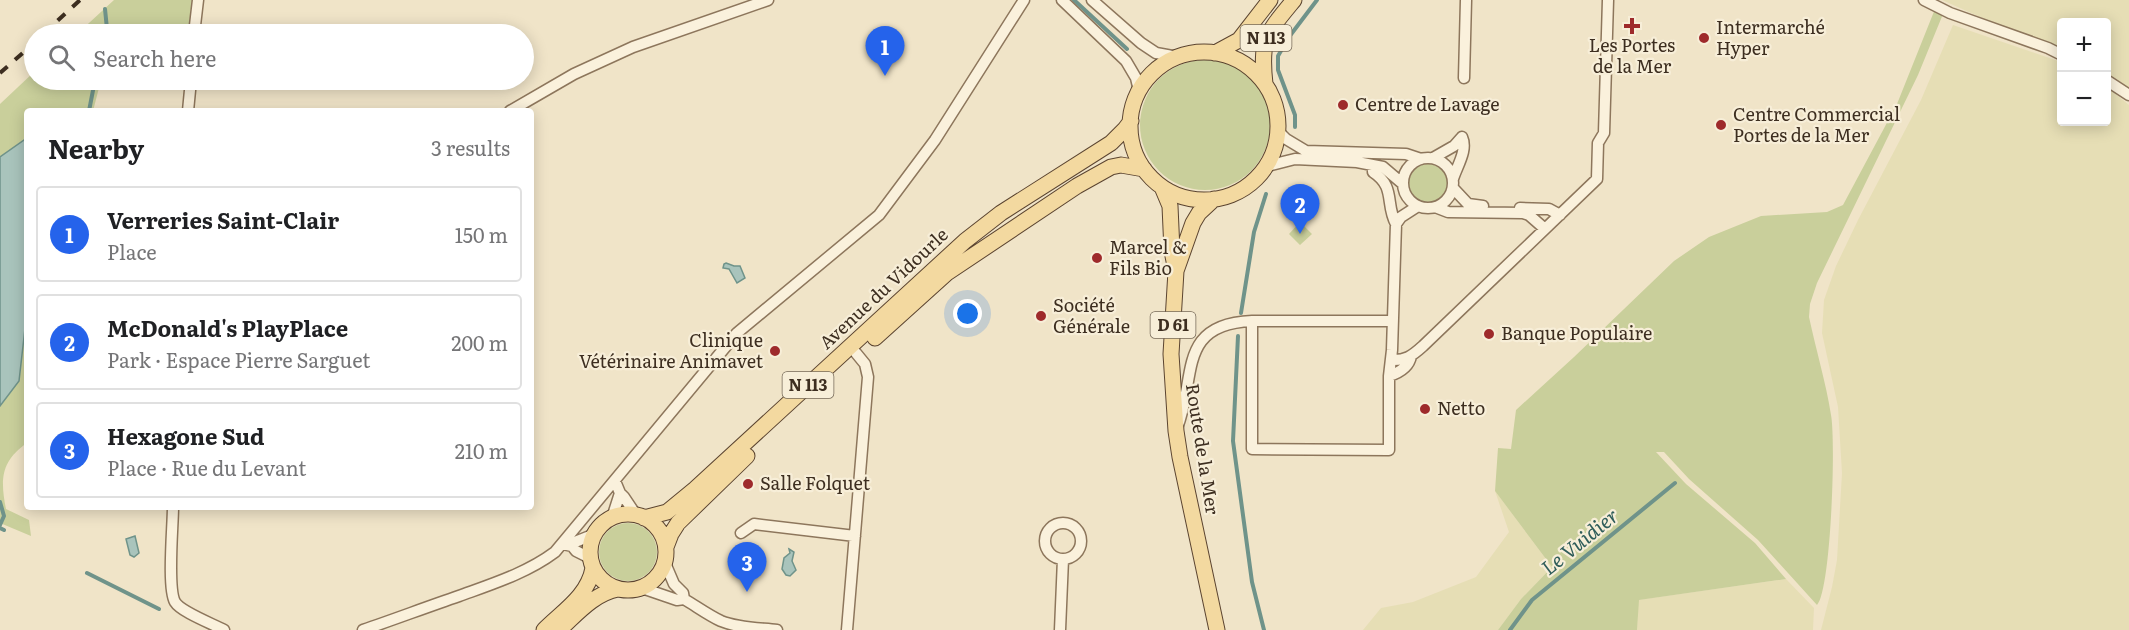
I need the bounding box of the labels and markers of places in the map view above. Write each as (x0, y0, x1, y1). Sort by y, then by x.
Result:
place label: Intermarché Hyper (1716, 13, 1825, 61)
marker: Les Portes de la Mer (1625, 19, 1639, 33)
pin: 1 (866, 26, 904, 76)
place label: Les Portes de la Mer (1589, 31, 1675, 79)
marker: Intermarché Hyper (1697, 31, 1711, 45)
place label: Centre de Lavage (1355, 90, 1500, 117)
marker: Centre de Lavage (1336, 98, 1350, 112)
place label: Centre Commercial Portes de la Mer (1733, 100, 1900, 148)
marker: Centre Commercial Portes de la Mer (1714, 118, 1728, 132)
pin: 2 (1280, 184, 1320, 234)
place label: Marcel & Fils Bio (1109, 233, 1187, 281)
marker: Marcel & Fils Bio (1090, 251, 1104, 265)
place label: Société Générale (1053, 291, 1130, 339)
marker: Société Générale (1034, 309, 1048, 323)
place label: Banque Populaire (1501, 319, 1652, 346)
place label: Clinique Vétérinaire Animavet (579, 326, 764, 374)
marker: Banque Populaire (1482, 327, 1496, 341)
marker: Clinique Vétérinaire Animavet (768, 344, 782, 358)
place label: Netto (1437, 394, 1485, 421)
marker: Netto (1418, 402, 1432, 416)
place label: Salle Folquet (760, 469, 871, 496)
marker: Salle Folquet (741, 477, 755, 491)
pin: 3 (728, 542, 766, 592)

